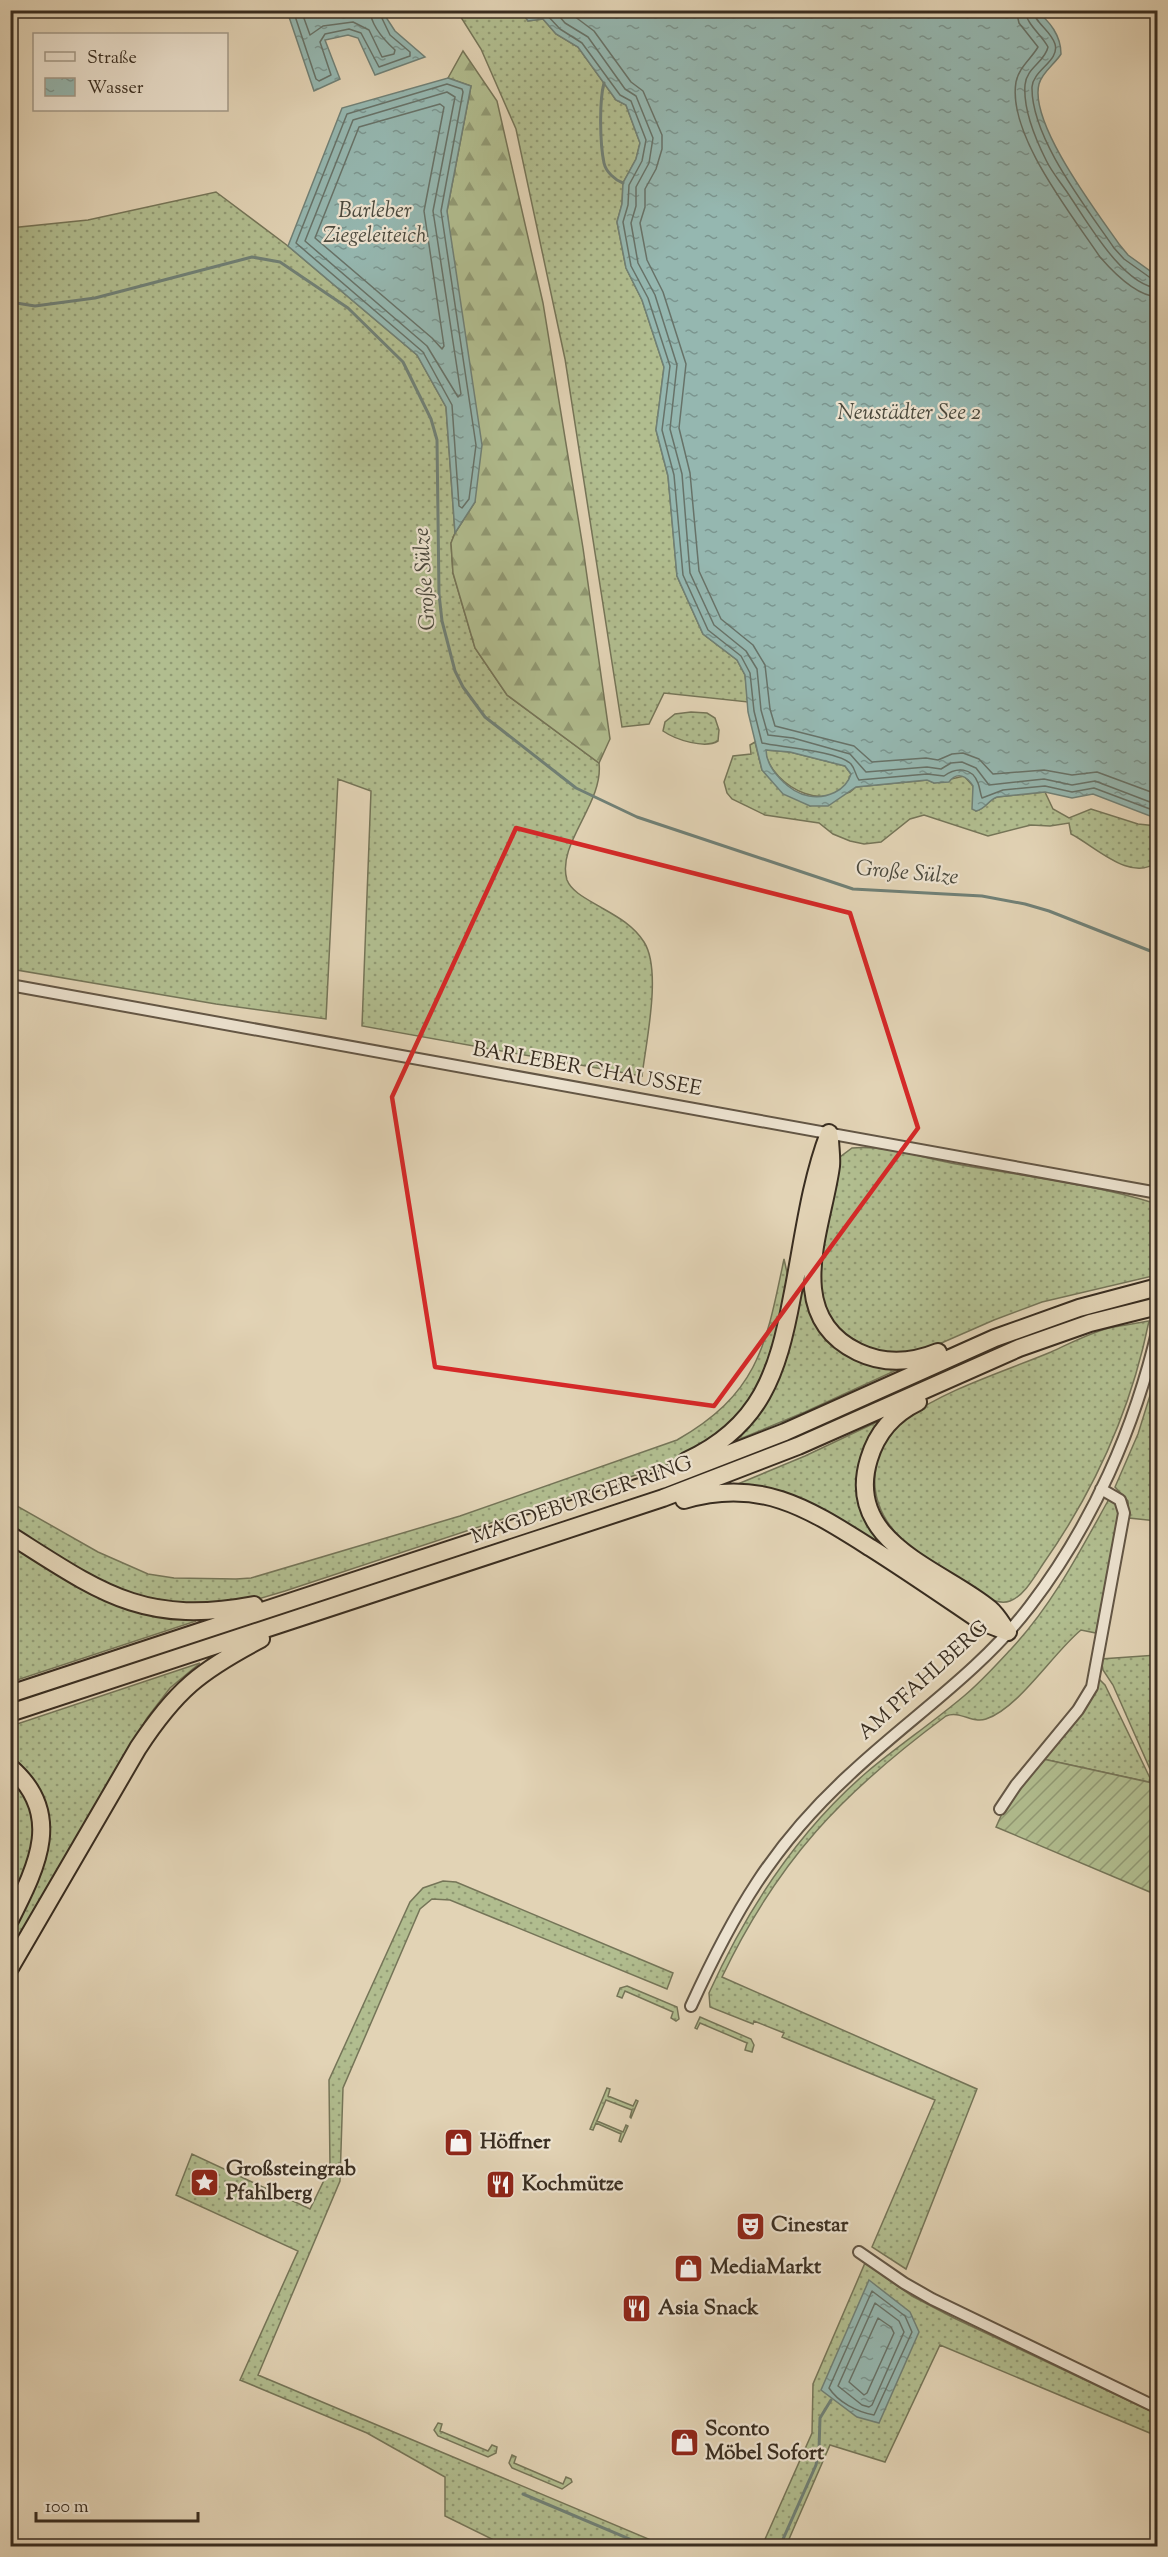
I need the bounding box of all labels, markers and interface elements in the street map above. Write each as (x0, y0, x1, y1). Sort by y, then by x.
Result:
legend (33, 33, 228, 111)
text: Straße (87, 46, 137, 72)
text: Wasser (87, 76, 144, 102)
water label: Barleber Ziegeleiteich (323, 196, 427, 253)
water label: Neustädter See 2 (837, 398, 981, 430)
water label: Große Sülze (406, 526, 446, 632)
water label: Große Sülze (854, 854, 960, 894)
street label: BARLEBER CHAUSSEE (470, 1035, 704, 1105)
street label: MAGDEBURGER RING (467, 1449, 697, 1553)
street label: AM PFAHLBERG (852, 1614, 996, 1748)
shop icon: Höffner (443, 2127, 475, 2159)
place label: Höffner (480, 2128, 551, 2158)
place label: Großsteingrab Pfahlberg (226, 2155, 357, 2209)
place icon: Großsteingrab Pfahlberg (189, 2166, 221, 2198)
restaurant icon: Kochmütze (485, 2169, 517, 2201)
place label: Kochmütze (522, 2170, 624, 2200)
theatre icon: Cinestar (734, 2210, 766, 2242)
place label: Cinestar (771, 2211, 848, 2241)
shop icon: MediaMarkt (673, 2252, 705, 2284)
place label: MediaMarkt (710, 2253, 822, 2283)
restaurant icon: Asia Snack (621, 2293, 653, 2325)
place label: Asia Snack (658, 2294, 759, 2324)
place label: Sconto Möbel Sofort (705, 2415, 825, 2469)
shop icon: Sconto Möbel Sofort (668, 2426, 700, 2458)
scale bar (36, 2485, 198, 2523)
text: 100 m (45, 2495, 89, 2521)

